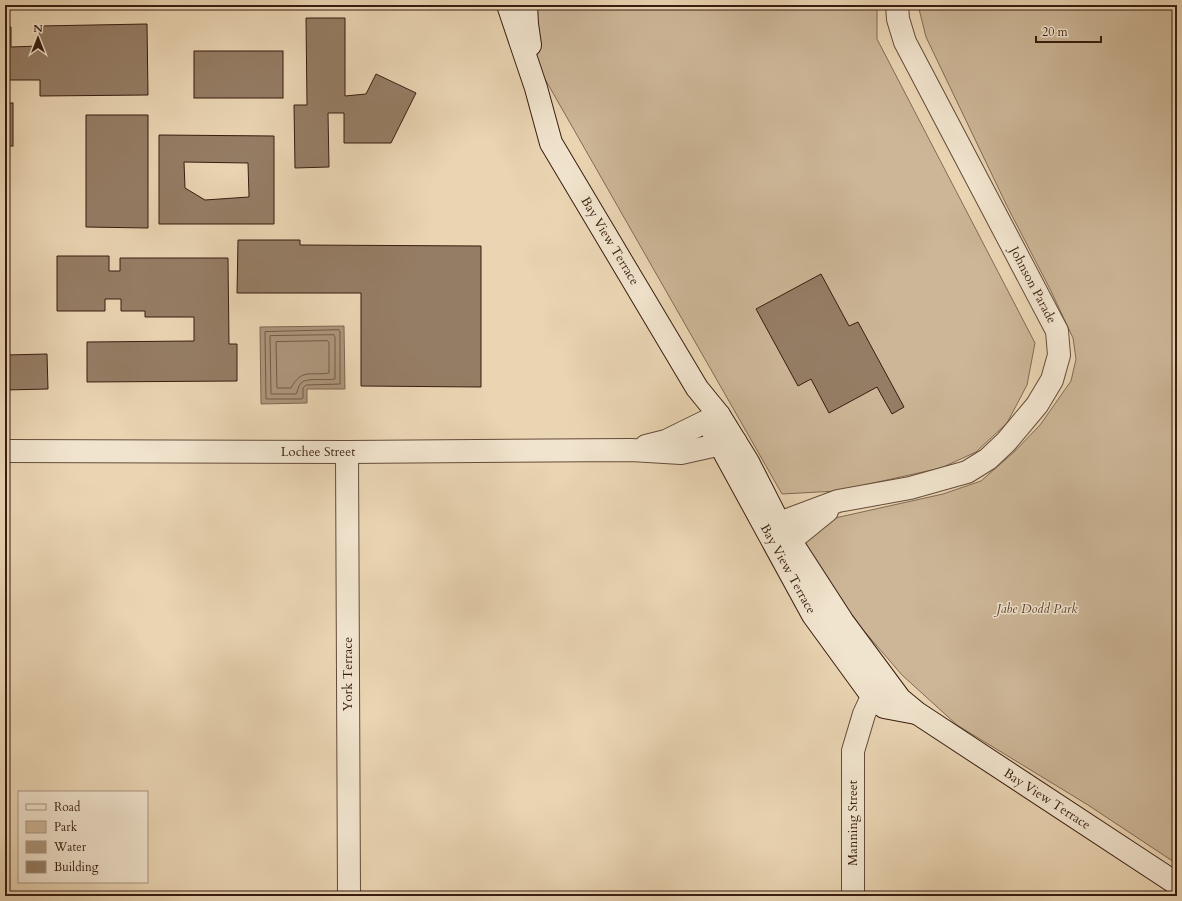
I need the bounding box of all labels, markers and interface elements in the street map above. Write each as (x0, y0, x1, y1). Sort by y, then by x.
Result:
north arrow (18, 18, 58, 58)
scale bar (1036, 18, 1101, 44)
text: N (33, 21, 43, 36)
text: 20 m (1042, 24, 1069, 40)
street label: Bay View Terrace (576, 193, 644, 289)
street label: Johnson Parade (1004, 242, 1061, 327)
street label: Lochee Street (281, 443, 355, 461)
street label: Bay View Terrace (756, 521, 820, 617)
park label: Jabe Dodd Park (993, 600, 1078, 618)
street label: York Terrace (339, 637, 357, 711)
street label: Bay View Terrace (1000, 764, 1094, 834)
street label: Manning Street (844, 780, 862, 866)
legend (18, 791, 148, 883)
text: Road (54, 799, 81, 815)
text: Park (54, 819, 78, 835)
text: Water (53, 839, 87, 855)
text: Building (54, 859, 99, 875)

